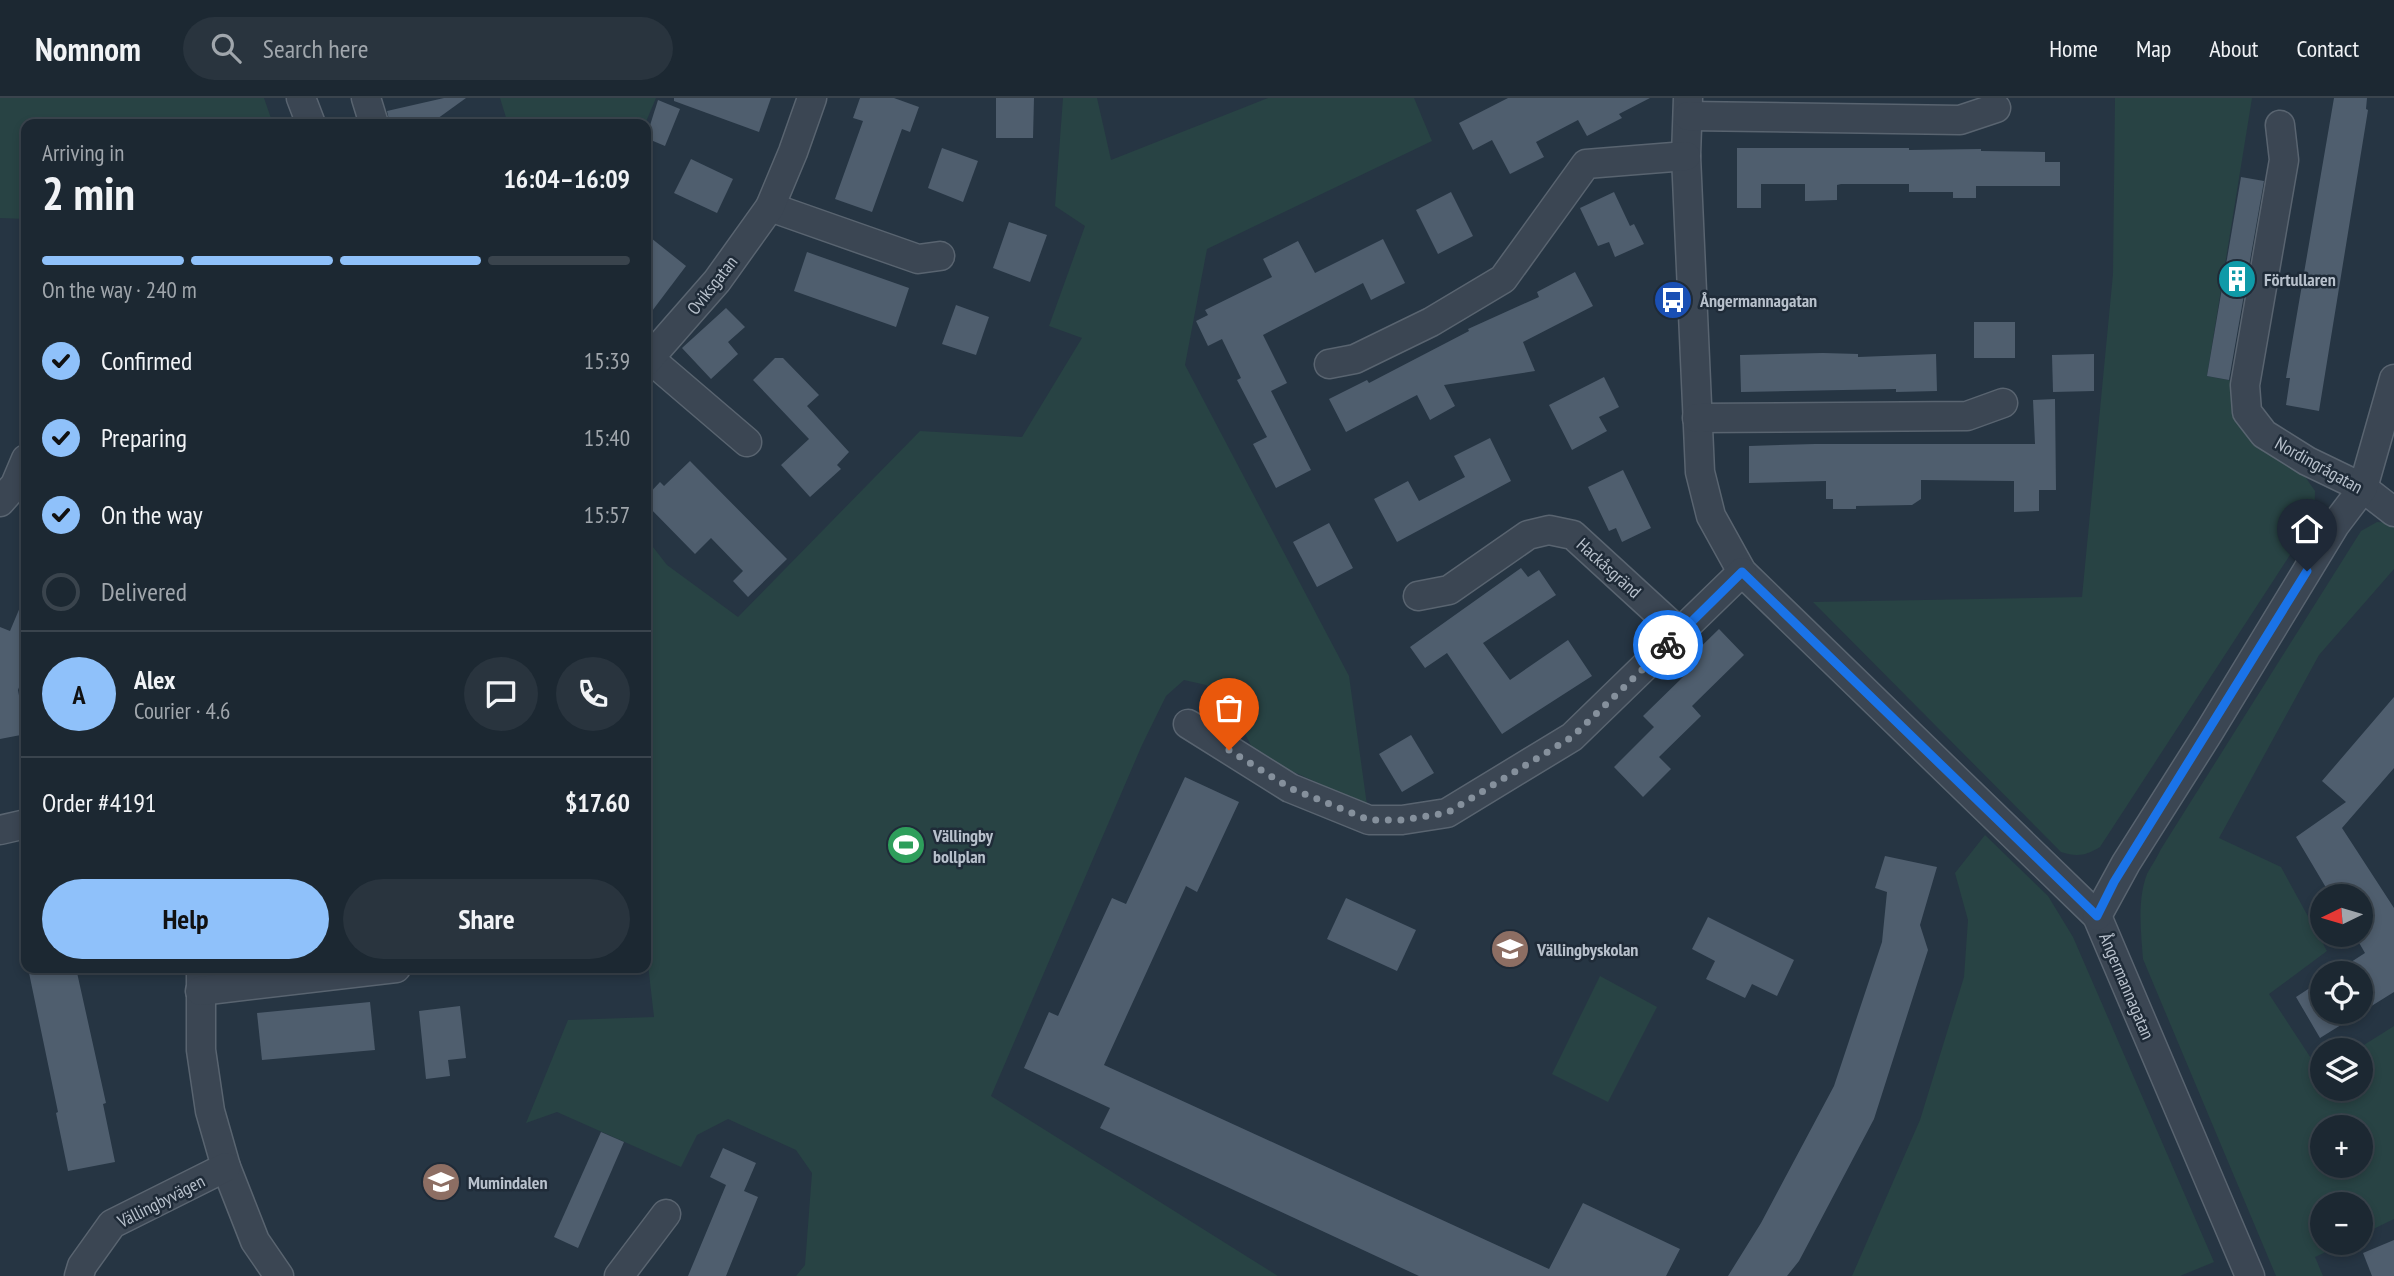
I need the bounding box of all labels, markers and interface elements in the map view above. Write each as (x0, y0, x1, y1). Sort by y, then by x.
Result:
search box (183, 17, 673, 80)
text: Nomnom (35, 27, 141, 70)
icon: search (207, 29, 245, 67)
text: Search here (263, 32, 368, 65)
text: Home (2049, 33, 2098, 64)
text: Map (2136, 33, 2171, 64)
text: About (2209, 33, 2258, 64)
text: Contact (2296, 33, 2359, 64)
text: Arriving in (42, 138, 124, 167)
text: 16:04–16:09 (503, 162, 630, 195)
text: 2 min (42, 163, 135, 223)
street label: Oviksgatan (682, 251, 742, 319)
building icon: Förtullaren (2216, 258, 2258, 300)
place label: Förtullaren (2264, 268, 2336, 291)
text: On the way · 240 m (42, 275, 197, 304)
bus stop icon: Ångermannagatan (1652, 279, 1694, 321)
place label: Ångermannagatan (1699, 289, 1817, 312)
icon: check (42, 342, 80, 380)
text: Confirmed (101, 344, 192, 377)
text: 15:39 (584, 346, 630, 375)
icon: check (42, 419, 80, 457)
text: Preparing (101, 421, 187, 454)
text: 15:40 (584, 423, 630, 452)
street label: Nordingrågatan (2271, 431, 2367, 499)
icon: check (42, 496, 80, 534)
text: On the way (101, 498, 203, 531)
pin (2277, 499, 2337, 571)
text: 15:57 (584, 500, 630, 529)
icon: home (2288, 510, 2326, 548)
street label: Hackåsgränd (1572, 533, 1646, 603)
text: Delivered (101, 575, 187, 608)
courier (1633, 610, 1703, 680)
icon: bike (1649, 626, 1687, 664)
button: chat (464, 657, 538, 731)
button: phone (556, 657, 630, 731)
text: Alex (134, 663, 175, 696)
text: A (72, 678, 86, 711)
pin (1199, 678, 1259, 750)
icon: bag (1210, 689, 1248, 727)
text: Courier · 4.6 (134, 696, 230, 725)
text: Order #4191 (42, 786, 157, 819)
text: $17.60 (565, 786, 630, 819)
sports icon: Vällingby bollplan (885, 824, 927, 866)
place label: Vällingby bollplan (932, 824, 994, 868)
button: Help (42, 879, 329, 959)
button: Share (343, 879, 630, 959)
north arrow (2310, 884, 2373, 947)
map controls (2310, 884, 2373, 1255)
school or university icon: Vällingbyskolan (1489, 928, 1531, 970)
street label: Ångermannagatan (2094, 929, 2160, 1043)
place label: Vällingbyskolan (1536, 938, 1638, 961)
button: locate (2310, 961, 2373, 1024)
button: layers (2310, 1038, 2373, 1101)
button: + (2310, 1115, 2373, 1178)
school or university icon: Mumindalen (420, 1161, 462, 1203)
street label: Vällingbyvägen (113, 1169, 208, 1233)
place label: Mumindalen (468, 1171, 548, 1194)
button: − (2310, 1192, 2373, 1255)

